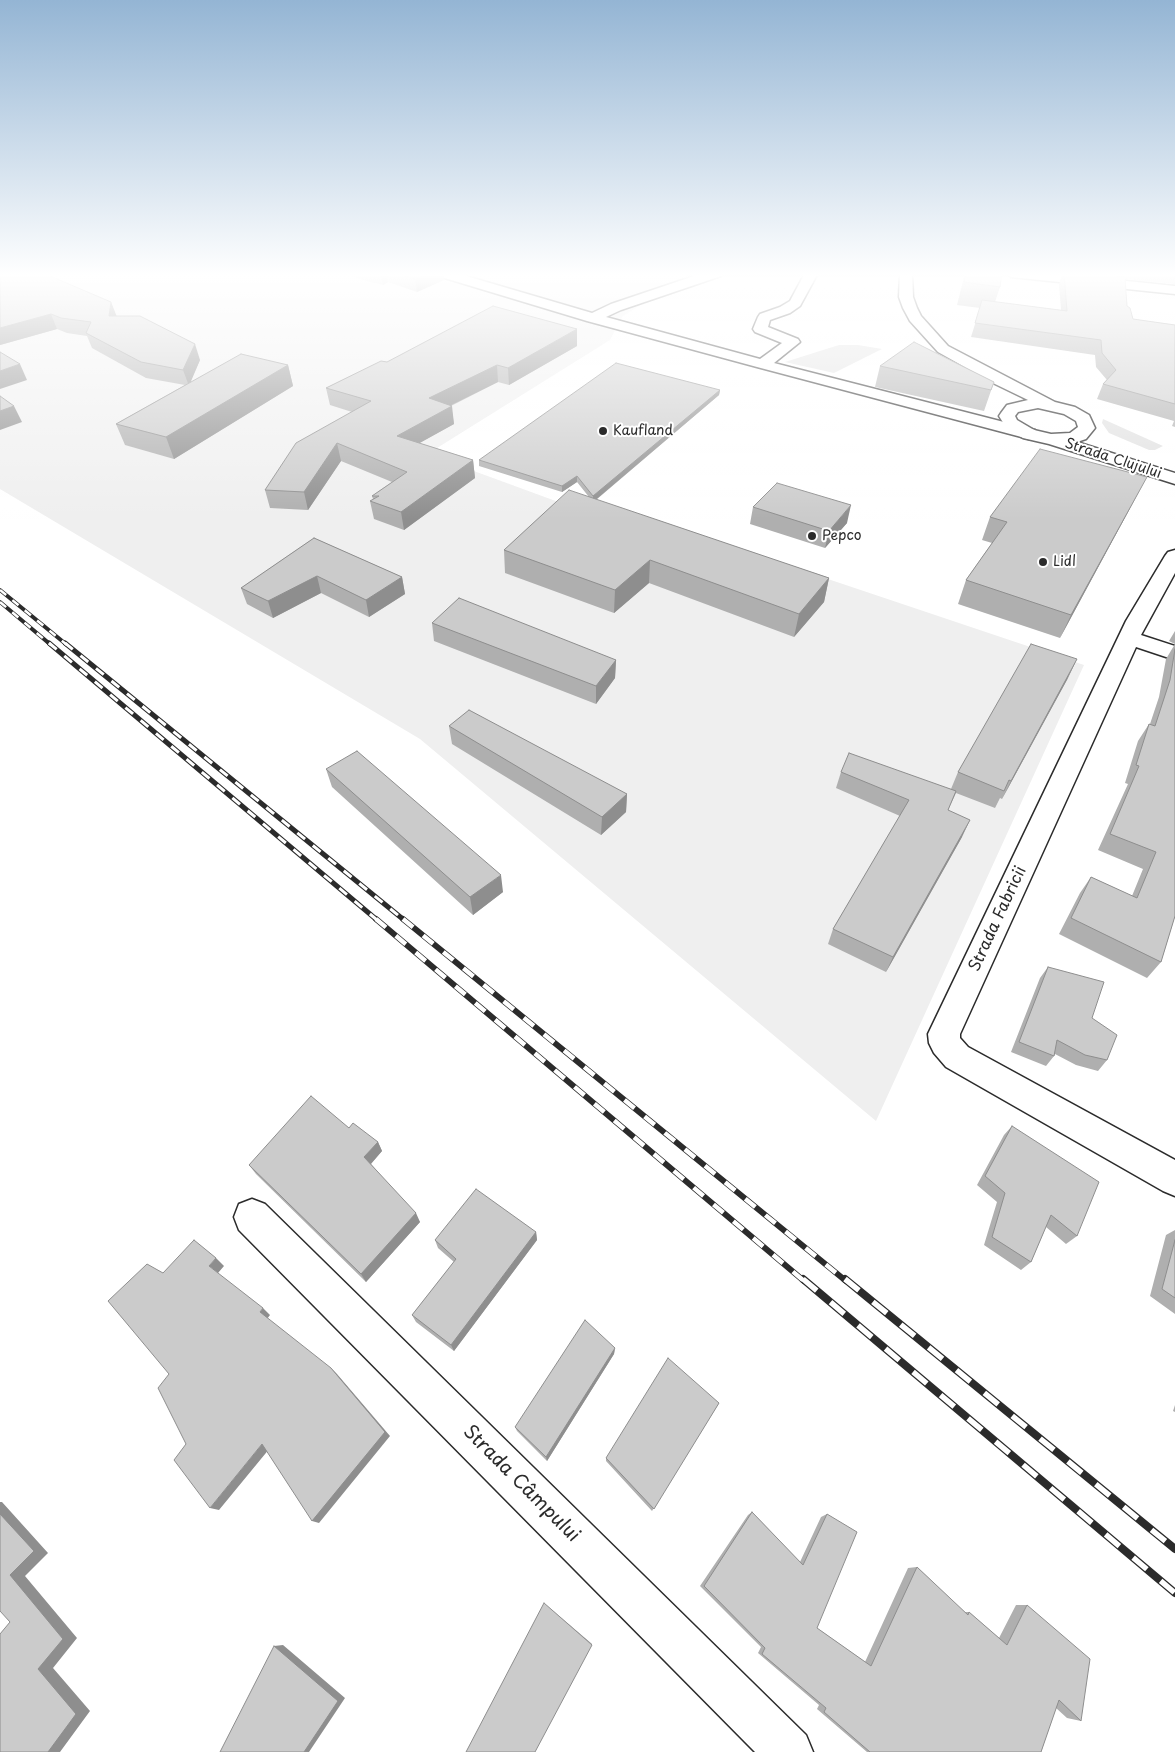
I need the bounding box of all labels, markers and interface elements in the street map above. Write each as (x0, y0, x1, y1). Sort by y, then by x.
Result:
place label: Kaufland (613, 423, 673, 439)
marker: Kaufland (597, 425, 609, 437)
street label: Strada Clujului (1063, 435, 1163, 483)
place label: Pepco (822, 528, 862, 544)
marker: Pepco (806, 530, 818, 542)
place label: Lidl (1053, 554, 1076, 570)
marker: Lidl (1037, 556, 1049, 568)
street label: Strada Fabricii (965, 863, 1031, 975)
street label: Strada Câmpului (458, 1421, 584, 1547)

